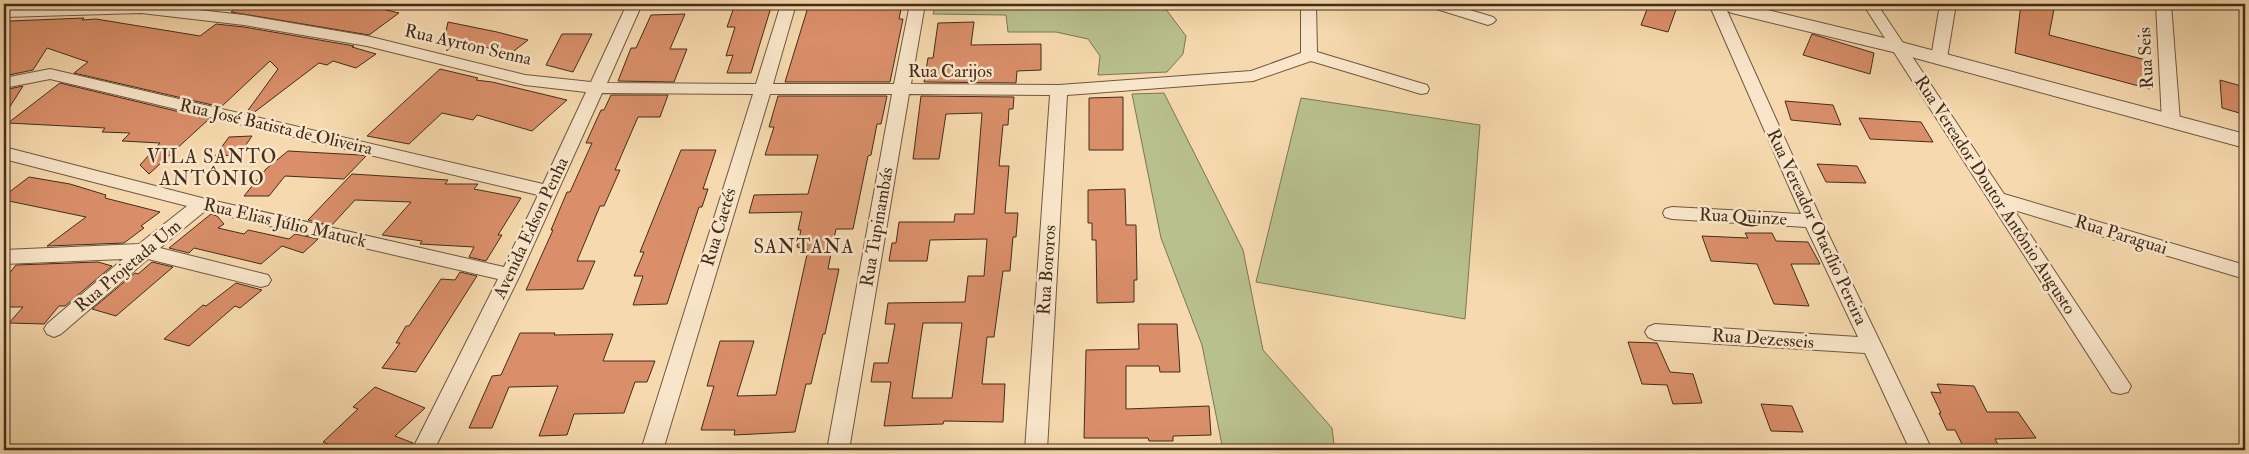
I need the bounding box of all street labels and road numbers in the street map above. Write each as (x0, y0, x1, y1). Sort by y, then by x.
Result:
street label: Rua Ayrton Senna (402, 19, 534, 71)
street label: Rua Seis (2133, 27, 2159, 89)
street label: Rua Carijos (908, 60, 992, 83)
street label: Rua Vereador Doutor Antônio Augusto (1909, 71, 2081, 319)
street label: Rua José Batista de Oliveira (177, 94, 375, 161)
street label: Rua Vereador Otacílio Pereira (1761, 125, 1873, 329)
street label: Avenida Edson Penha (488, 153, 574, 303)
street label: Rua Tupinambás (855, 166, 899, 288)
street label: Rua Caetés (696, 185, 742, 269)
street label: Rua Elias Júlio Matuck (201, 193, 369, 253)
street label: Rua Quinze (1698, 203, 1788, 231)
street label: Rua Paraguai (2072, 210, 2170, 260)
street label: Rua Projetada Um (70, 215, 186, 317)
street label: Rua Bororos (1032, 224, 1062, 316)
street label: Rua Dezesseis (1711, 324, 1815, 354)

